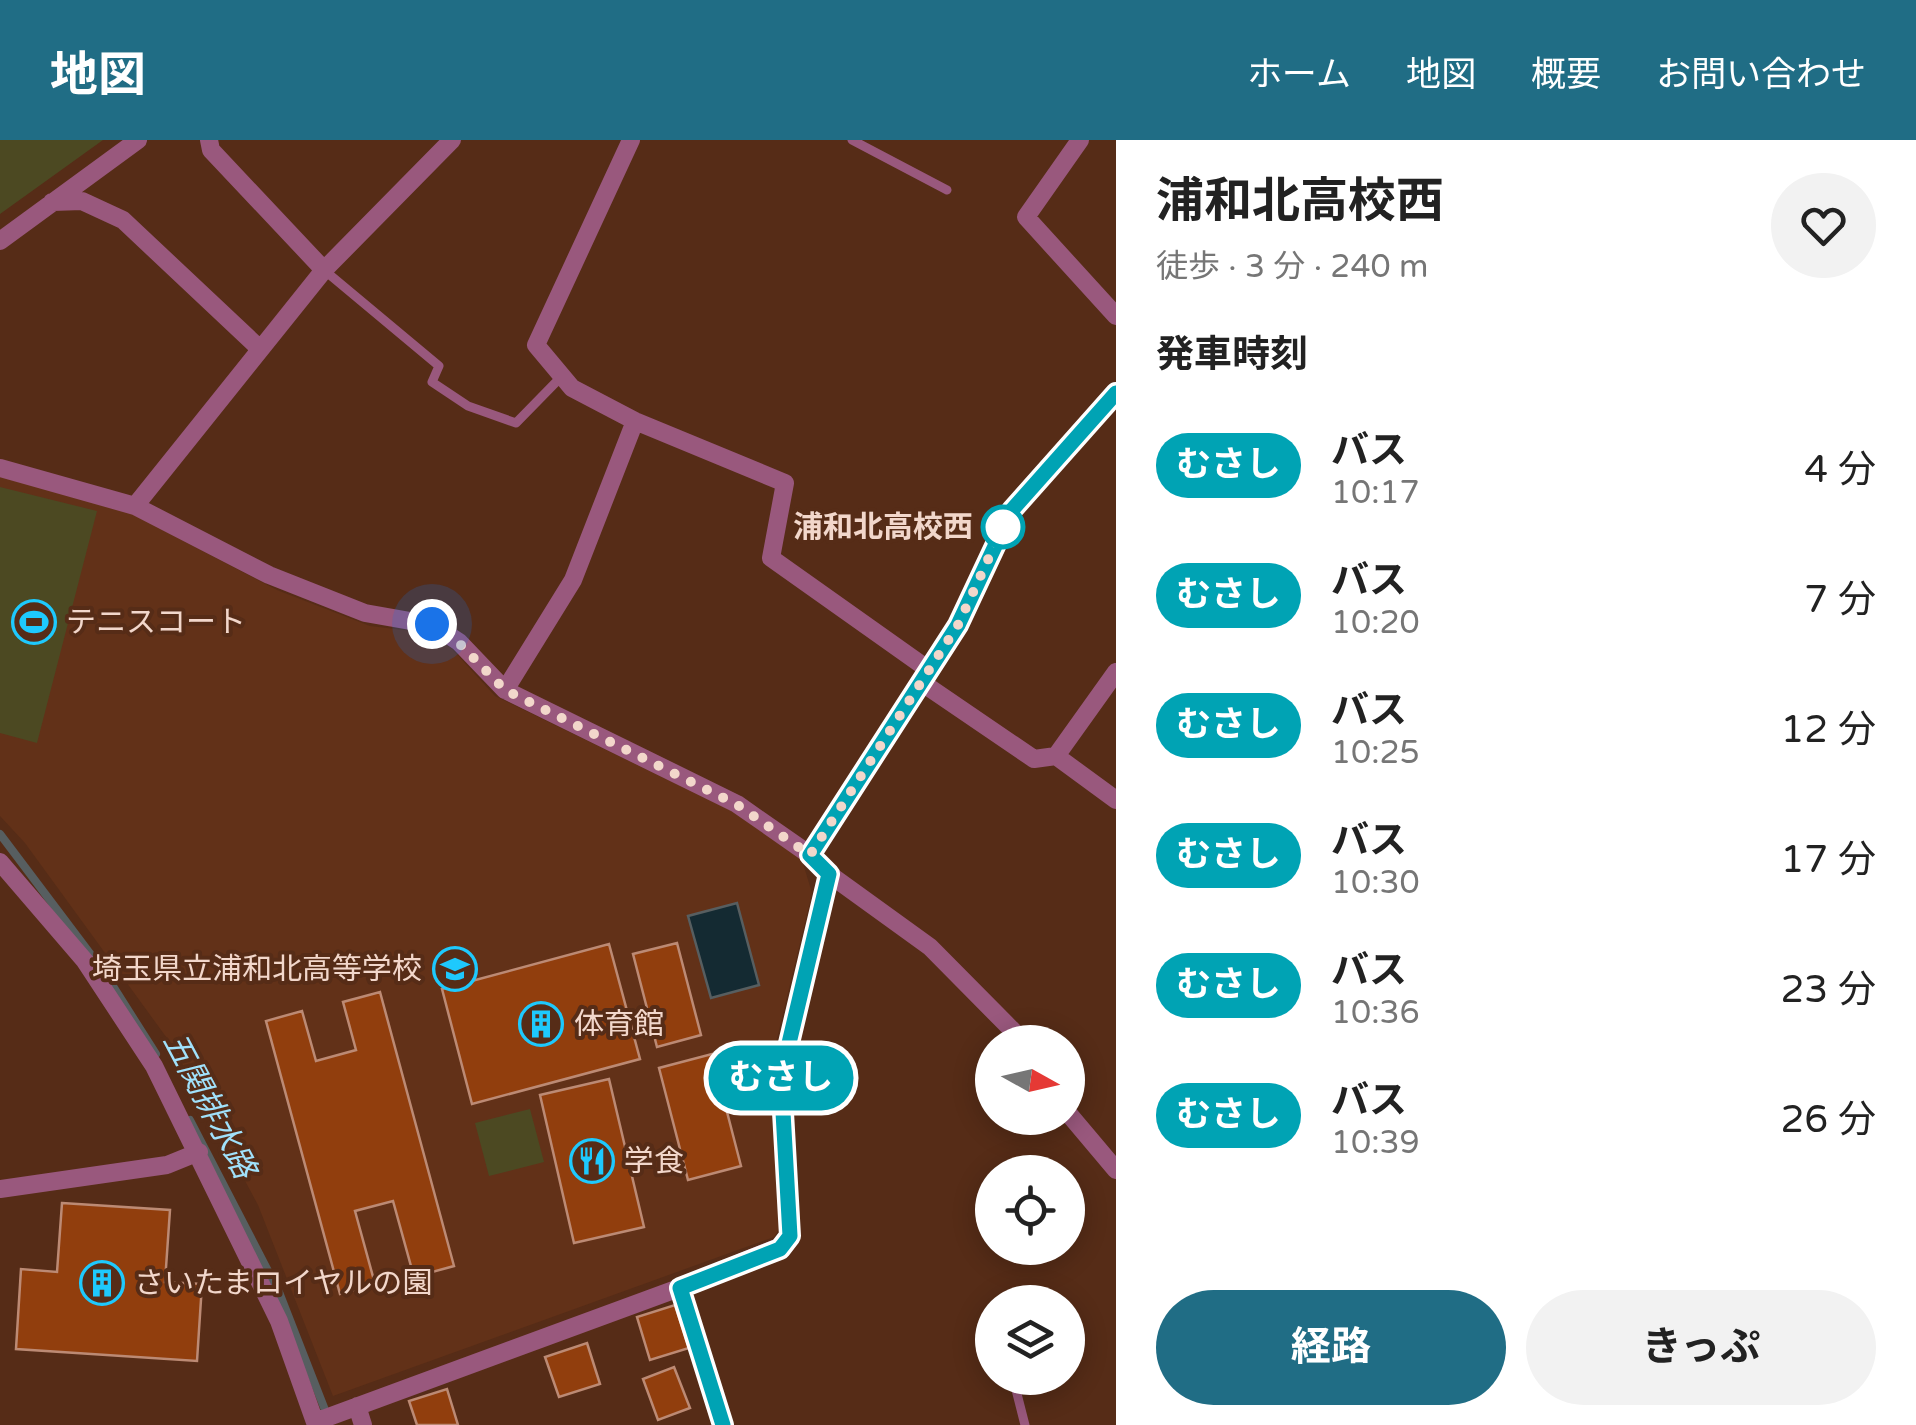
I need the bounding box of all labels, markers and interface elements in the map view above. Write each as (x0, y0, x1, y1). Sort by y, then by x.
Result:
text: 地図 (50, 47, 146, 105)
text: ホーム (1247, 54, 1351, 96)
text: 地図 (1406, 54, 1476, 96)
text: 概要 (1531, 54, 1601, 96)
text: お問い合わせ (1656, 54, 1866, 96)
text: 浦和北高校西 (1156, 173, 1444, 231)
button: heart (1771, 173, 1876, 278)
text: 徒歩 · 3 分 · 240 m (1156, 248, 1428, 286)
text: 発車時刻 (1156, 332, 1308, 378)
text: バス (1331, 428, 1407, 474)
text: むさし (1176, 444, 1281, 486)
text: 4 分 (1804, 447, 1876, 493)
text: 10:17 (1331, 474, 1420, 512)
marker: 浦和北高校西 (982, 506, 1024, 548)
place label: 浦和北高校西 (793, 509, 973, 546)
text: バス (1331, 558, 1407, 604)
text: むさし (1176, 574, 1281, 616)
text: 7 分 (1804, 577, 1876, 623)
sports icon: テニスコート (11, 599, 57, 645)
your location (407, 599, 457, 649)
place label: テニスコート (66, 604, 246, 641)
text: 10:20 (1331, 604, 1420, 642)
text: バス (1331, 688, 1407, 734)
text: むさし (1176, 704, 1281, 746)
text: 12 分 (1780, 707, 1876, 753)
text: 10:25 (1331, 734, 1420, 772)
text: バス (1331, 818, 1407, 864)
text: むさし (1176, 834, 1281, 876)
text: 17 分 (1780, 837, 1876, 883)
text: 10:30 (1331, 864, 1420, 902)
school or university icon: 埼玉県立浦和北高等学校 (432, 946, 478, 992)
text: バス (1331, 948, 1407, 994)
place label: 埼玉県立浦和北高等学校 (92, 951, 422, 988)
text: むさし (1176, 964, 1281, 1006)
text: 23 分 (1780, 967, 1876, 1013)
text: 10:36 (1331, 994, 1420, 1032)
building icon: 体育館 (518, 1001, 564, 1047)
place label: 体育館 (574, 1006, 664, 1043)
north arrow (975, 1025, 1085, 1135)
map controls (975, 1025, 1085, 1395)
water label: 五関排水路 (155, 1026, 265, 1188)
line badge: むさし (724, 1046, 838, 1110)
text: むさし (728, 1057, 834, 1099)
text: バス (1331, 1078, 1407, 1124)
text: むさし (1176, 1094, 1281, 1136)
text: 26 分 (1780, 1097, 1876, 1143)
text: 10:39 (1331, 1124, 1420, 1162)
restaurant icon: 学食 (569, 1138, 615, 1184)
place label: 学食 (624, 1143, 684, 1180)
button: locate (975, 1155, 1085, 1265)
building icon: さいたまロイヤルの園 (79, 1260, 125, 1306)
place label: さいたまロイヤルの園 (134, 1265, 432, 1302)
button: layers (975, 1285, 1085, 1395)
button: 経路 (1156, 1290, 1506, 1405)
button: きっぷ (1526, 1290, 1876, 1405)

